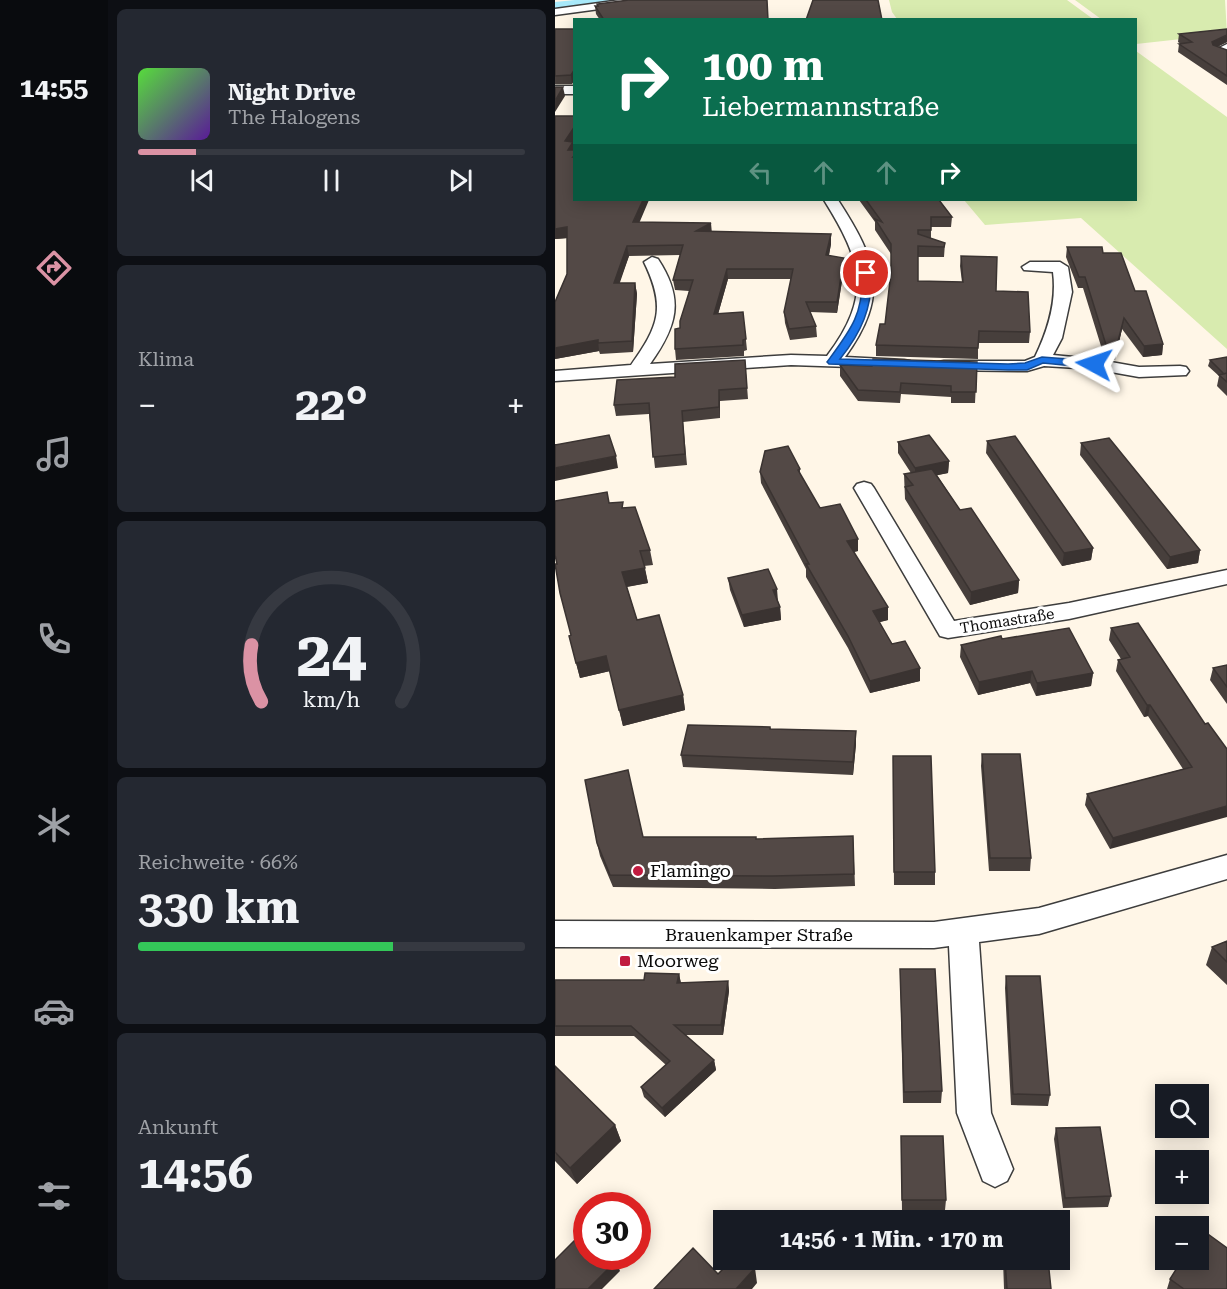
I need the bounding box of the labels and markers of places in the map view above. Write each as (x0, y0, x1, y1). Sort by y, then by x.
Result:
pin (840, 247, 891, 298)
place label: Flamingo (650, 860, 731, 881)
marker: Flamingo (631, 864, 645, 878)
place label: Moorweg (637, 950, 719, 971)
marker: Moorweg (618, 954, 632, 968)

